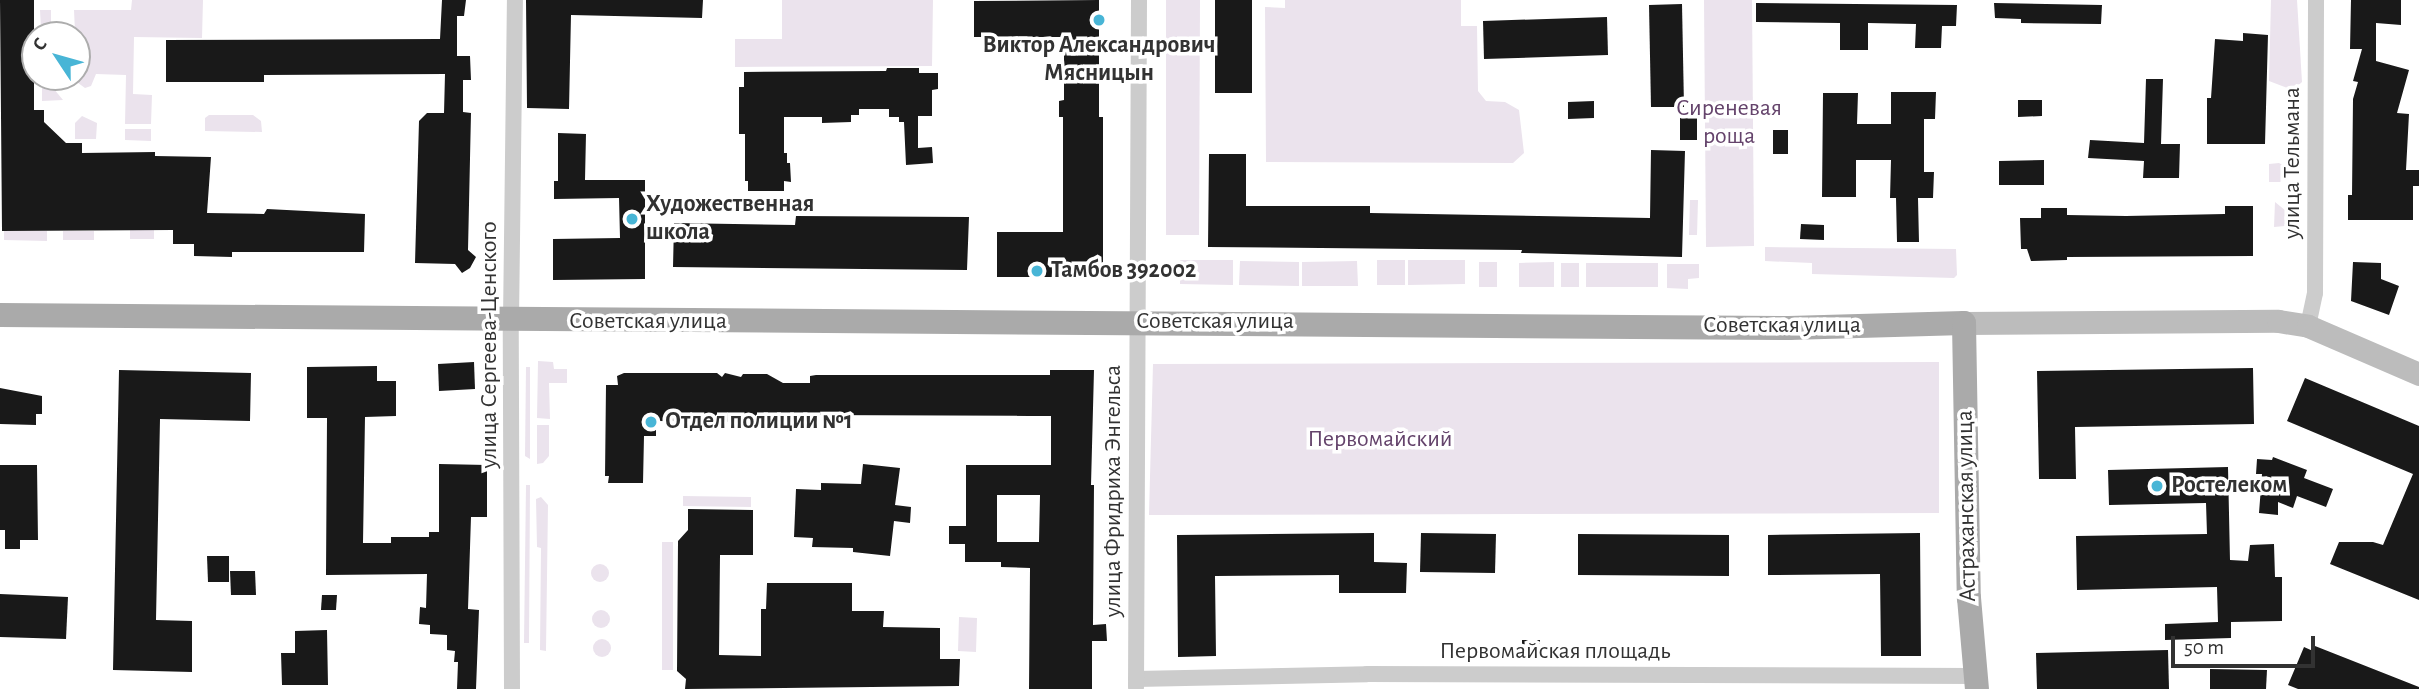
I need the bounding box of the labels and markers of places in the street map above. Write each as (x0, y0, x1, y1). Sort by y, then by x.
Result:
marker: Виктор Александрович Мясницын (1091, 12, 1107, 28)
place label: Виктор Александрович Мясницын (982, 32, 1216, 88)
place label: Художественная школа (646, 191, 814, 247)
marker: Художественная школа (624, 211, 640, 227)
place label: Тамбов 392002 (1051, 257, 1196, 285)
marker: Тамбов 392002 (1029, 263, 1045, 279)
place label: Отдел полиции №1 (665, 408, 853, 436)
marker: Отдел полиции №1 (643, 414, 659, 430)
place label: Ростелеком (2171, 472, 2287, 500)
marker: Ростелеком (2149, 478, 2165, 494)

